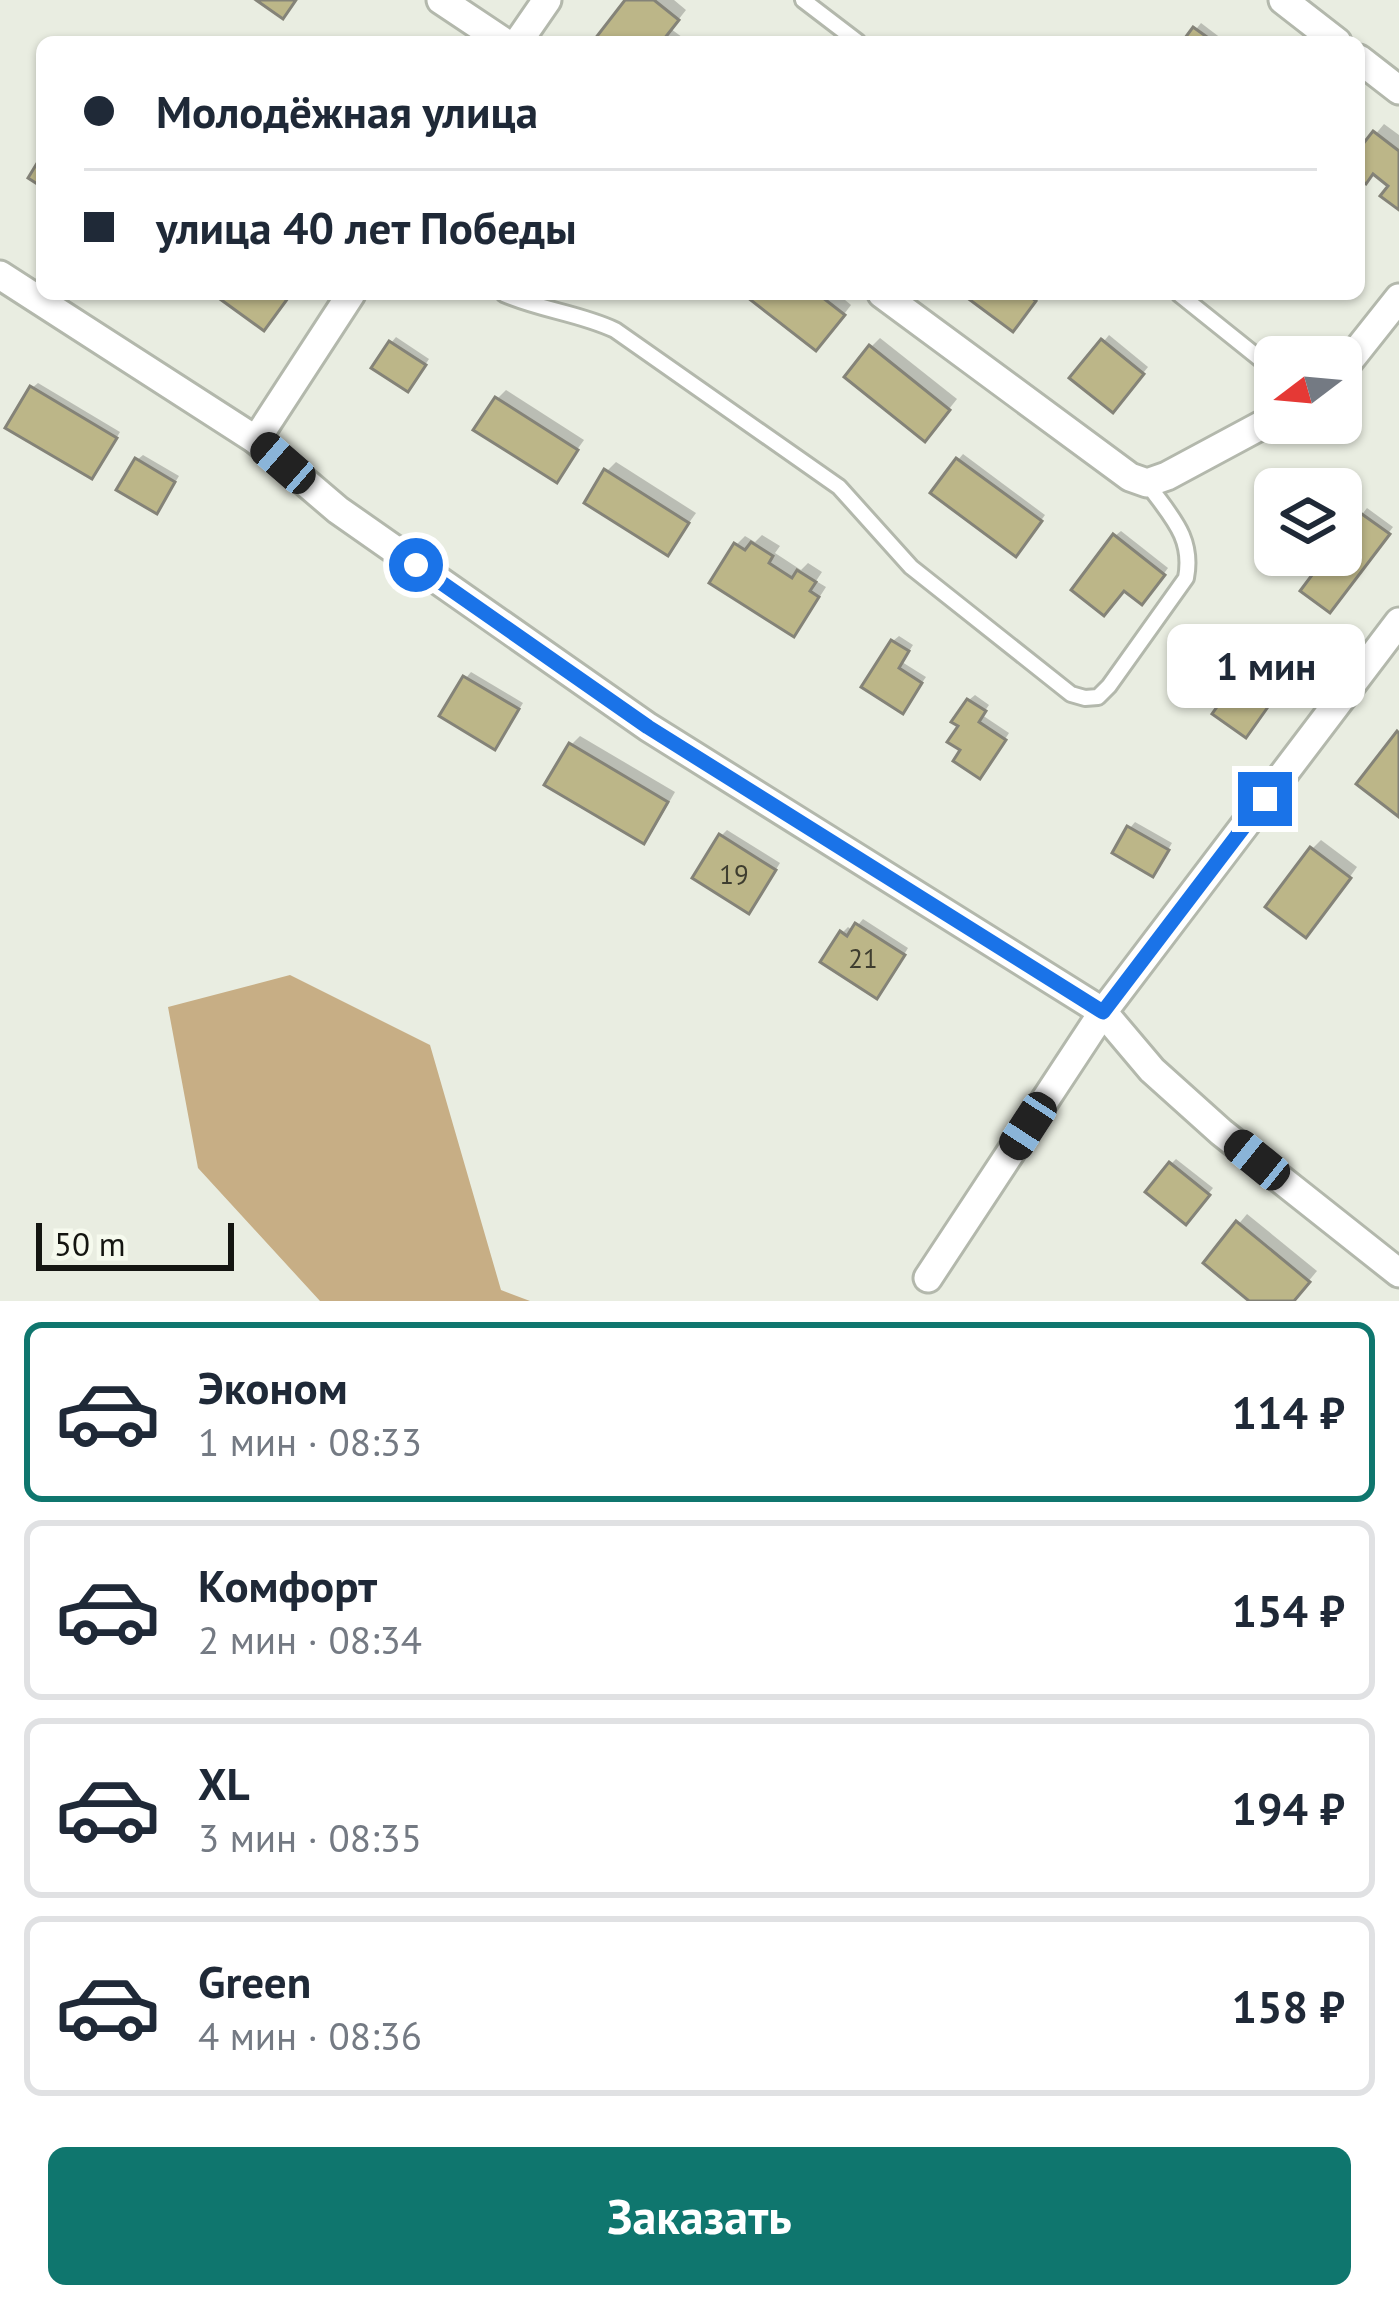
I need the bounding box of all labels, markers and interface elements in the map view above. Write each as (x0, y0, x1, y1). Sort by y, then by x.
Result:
text: Молодёжная улица (156, 82, 538, 140)
text: улица 40 лет Победы (156, 198, 577, 256)
north arrow (1254, 336, 1362, 444)
map controls (1254, 336, 1362, 576)
car (244, 426, 322, 500)
button: layers (1254, 468, 1362, 576)
route start (389, 538, 443, 592)
callout: 1 мин (1166, 625, 1364, 709)
text: 1 мин (1216, 640, 1316, 691)
route end (1238, 772, 1292, 826)
house number: 19 (719, 857, 749, 891)
house number: 21 (848, 941, 878, 975)
car (993, 1086, 1063, 1166)
car (1218, 1123, 1296, 1197)
scale bar (36, 1217, 234, 1270)
text: 50 m (54, 1222, 126, 1265)
icon: car (54, 1358, 162, 1466)
text: Эконом (198, 1358, 348, 1416)
text: 114 ₽ (1232, 1383, 1345, 1441)
text: 1 мин · 08:33 (198, 1416, 422, 1467)
icon: car (54, 1556, 162, 1664)
text: Комфорт (198, 1556, 377, 1614)
text: 154 ₽ (1232, 1581, 1345, 1639)
text: 2 мин · 08:34 (198, 1614, 422, 1665)
icon: car (54, 1754, 162, 1862)
text: XL (198, 1754, 250, 1812)
text: 194 ₽ (1232, 1779, 1345, 1837)
text: 3 мин · 08:35 (198, 1812, 422, 1863)
icon: car (54, 1952, 162, 2060)
text: Green (198, 1952, 311, 2010)
text: 158 ₽ (1232, 1977, 1345, 2035)
text: 4 мин · 08:36 (198, 2010, 422, 2061)
button: Заказать (48, 2147, 1351, 2285)

